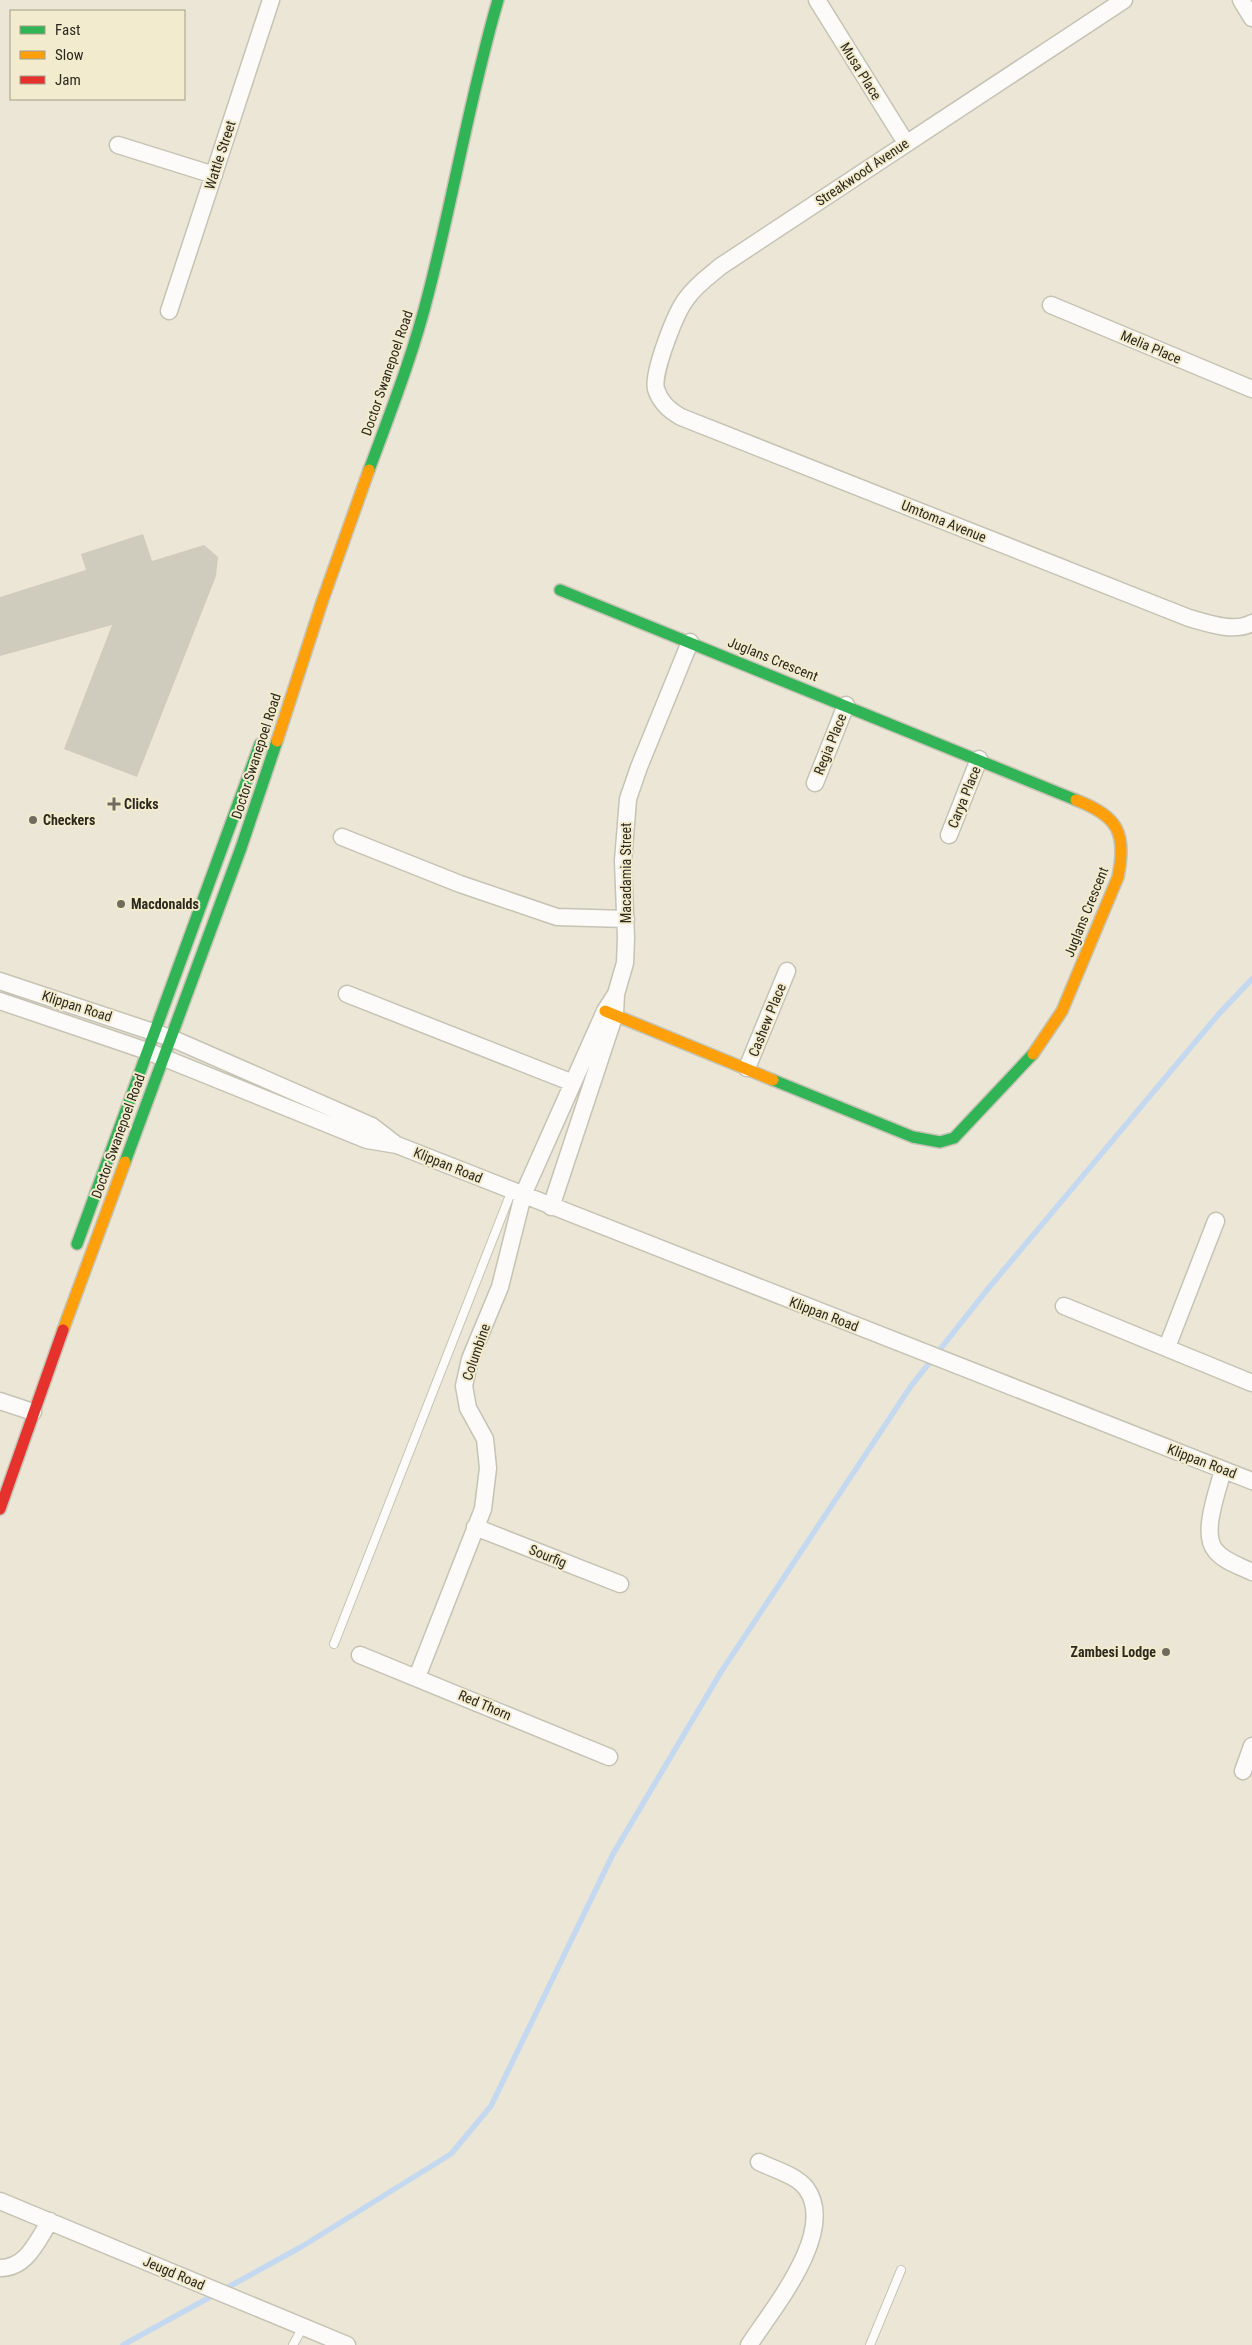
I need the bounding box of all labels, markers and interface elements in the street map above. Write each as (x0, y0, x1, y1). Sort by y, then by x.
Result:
legend (10, 10, 185, 100)
text: Fast (55, 21, 80, 39)
street label: Musa Place (837, 39, 885, 103)
text: Slow (55, 46, 84, 64)
text: Jam (55, 71, 81, 89)
street label: Wattle Street (201, 119, 239, 191)
street label: Streakwood Avenue (812, 135, 912, 209)
street label: Doctor Swanepoel Road (358, 308, 416, 438)
street label: Melia Place (1118, 327, 1184, 367)
street label: Umtoma Avenue (899, 497, 989, 545)
street label: Juglans Crescent (726, 634, 820, 684)
street label: Doctor Swanepoel Road (228, 691, 284, 821)
street label: Regia Place (810, 711, 850, 777)
street label: Carya Place (944, 763, 984, 830)
place label: Clicks (124, 796, 159, 812)
marker: Clicks (108, 798, 120, 810)
place label: Checkers (43, 812, 95, 828)
marker: Checkers (27, 814, 39, 826)
street label: Macadamia Street (618, 823, 634, 923)
street label: Juglans Crescent (1061, 865, 1111, 959)
place label: Macdonalds (131, 896, 199, 912)
marker: Macdonalds (115, 898, 127, 910)
street label: Cashew Place (745, 981, 789, 1059)
street label: Klippan Road (40, 987, 114, 1025)
street label: Doctor Swanepoel Road (88, 1072, 148, 1200)
street label: Klippan Road (411, 1144, 485, 1186)
street label: Klippan Road (787, 1294, 861, 1334)
street label: Columbine (459, 1321, 493, 1382)
street label: Klippan Road (1165, 1441, 1239, 1481)
street label: Sourfig (527, 1541, 569, 1571)
place label: Zambesi Lodge (1071, 1644, 1156, 1660)
marker: Zambesi Lodge (1160, 1646, 1172, 1658)
street label: Red Thorn (456, 1687, 514, 1723)
street label: Jeugd Road (141, 2253, 207, 2293)

